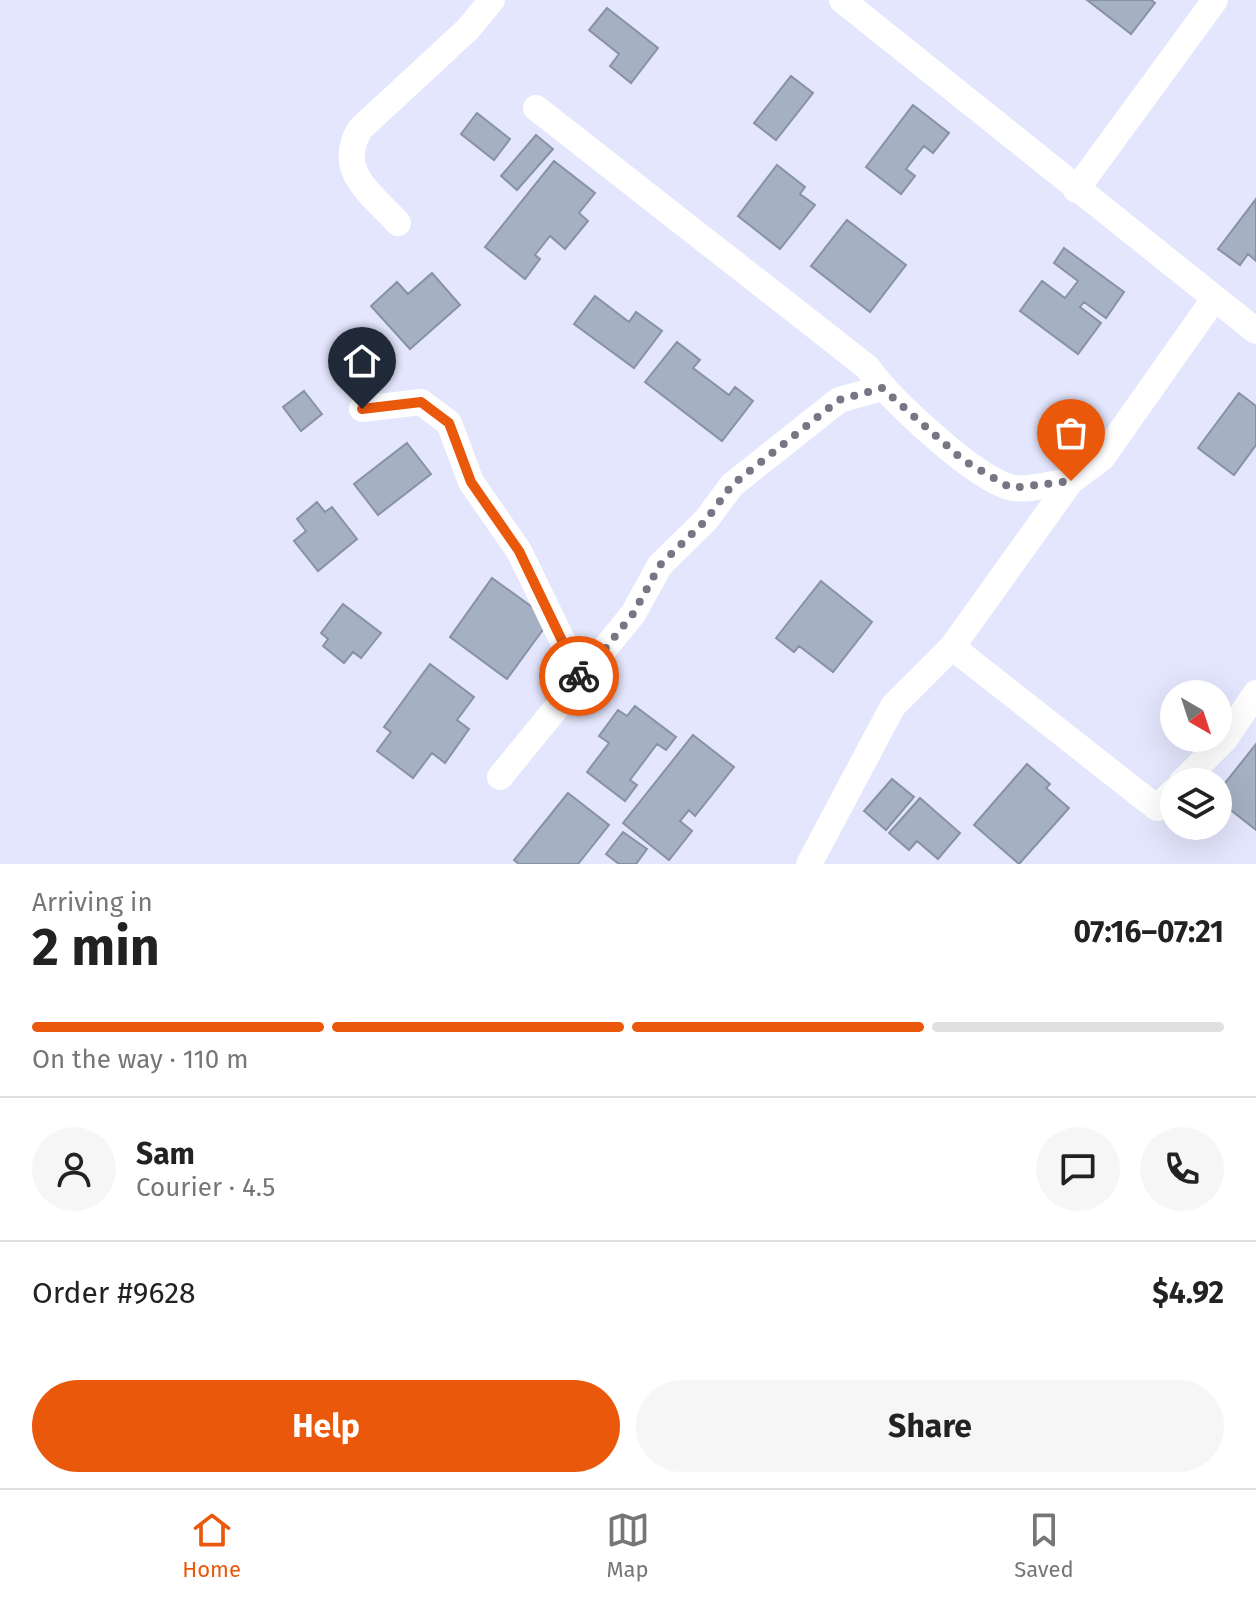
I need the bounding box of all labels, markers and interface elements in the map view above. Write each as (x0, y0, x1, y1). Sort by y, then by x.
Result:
pin (328, 327, 396, 409)
icon: home (340, 339, 384, 383)
pin (1037, 399, 1105, 481)
icon: bag (1049, 411, 1093, 455)
courier (539, 636, 619, 716)
icon: bike (557, 654, 601, 698)
north arrow (1160, 680, 1232, 752)
map controls (1160, 680, 1232, 840)
button: layers (1160, 768, 1232, 840)
text: Arriving in (32, 887, 153, 918)
text: 07:16–07:21 (1073, 914, 1224, 950)
text: 2 min (32, 916, 160, 979)
text: On the way · 110 m (32, 1044, 249, 1075)
button: person (32, 1127, 116, 1211)
button: chat (1036, 1127, 1120, 1211)
button: phone (1140, 1127, 1224, 1211)
text: Sam (136, 1136, 195, 1172)
text: Courier · 4.5 (136, 1172, 275, 1203)
text: Order #9628 (32, 1275, 196, 1311)
text: $4.92 (1152, 1275, 1224, 1311)
button: Help (32, 1380, 620, 1472)
button: Share (636, 1380, 1224, 1472)
tab: Home (182, 1508, 241, 1583)
tab: Map (606, 1508, 650, 1583)
tab: Saved (1014, 1508, 1074, 1583)

